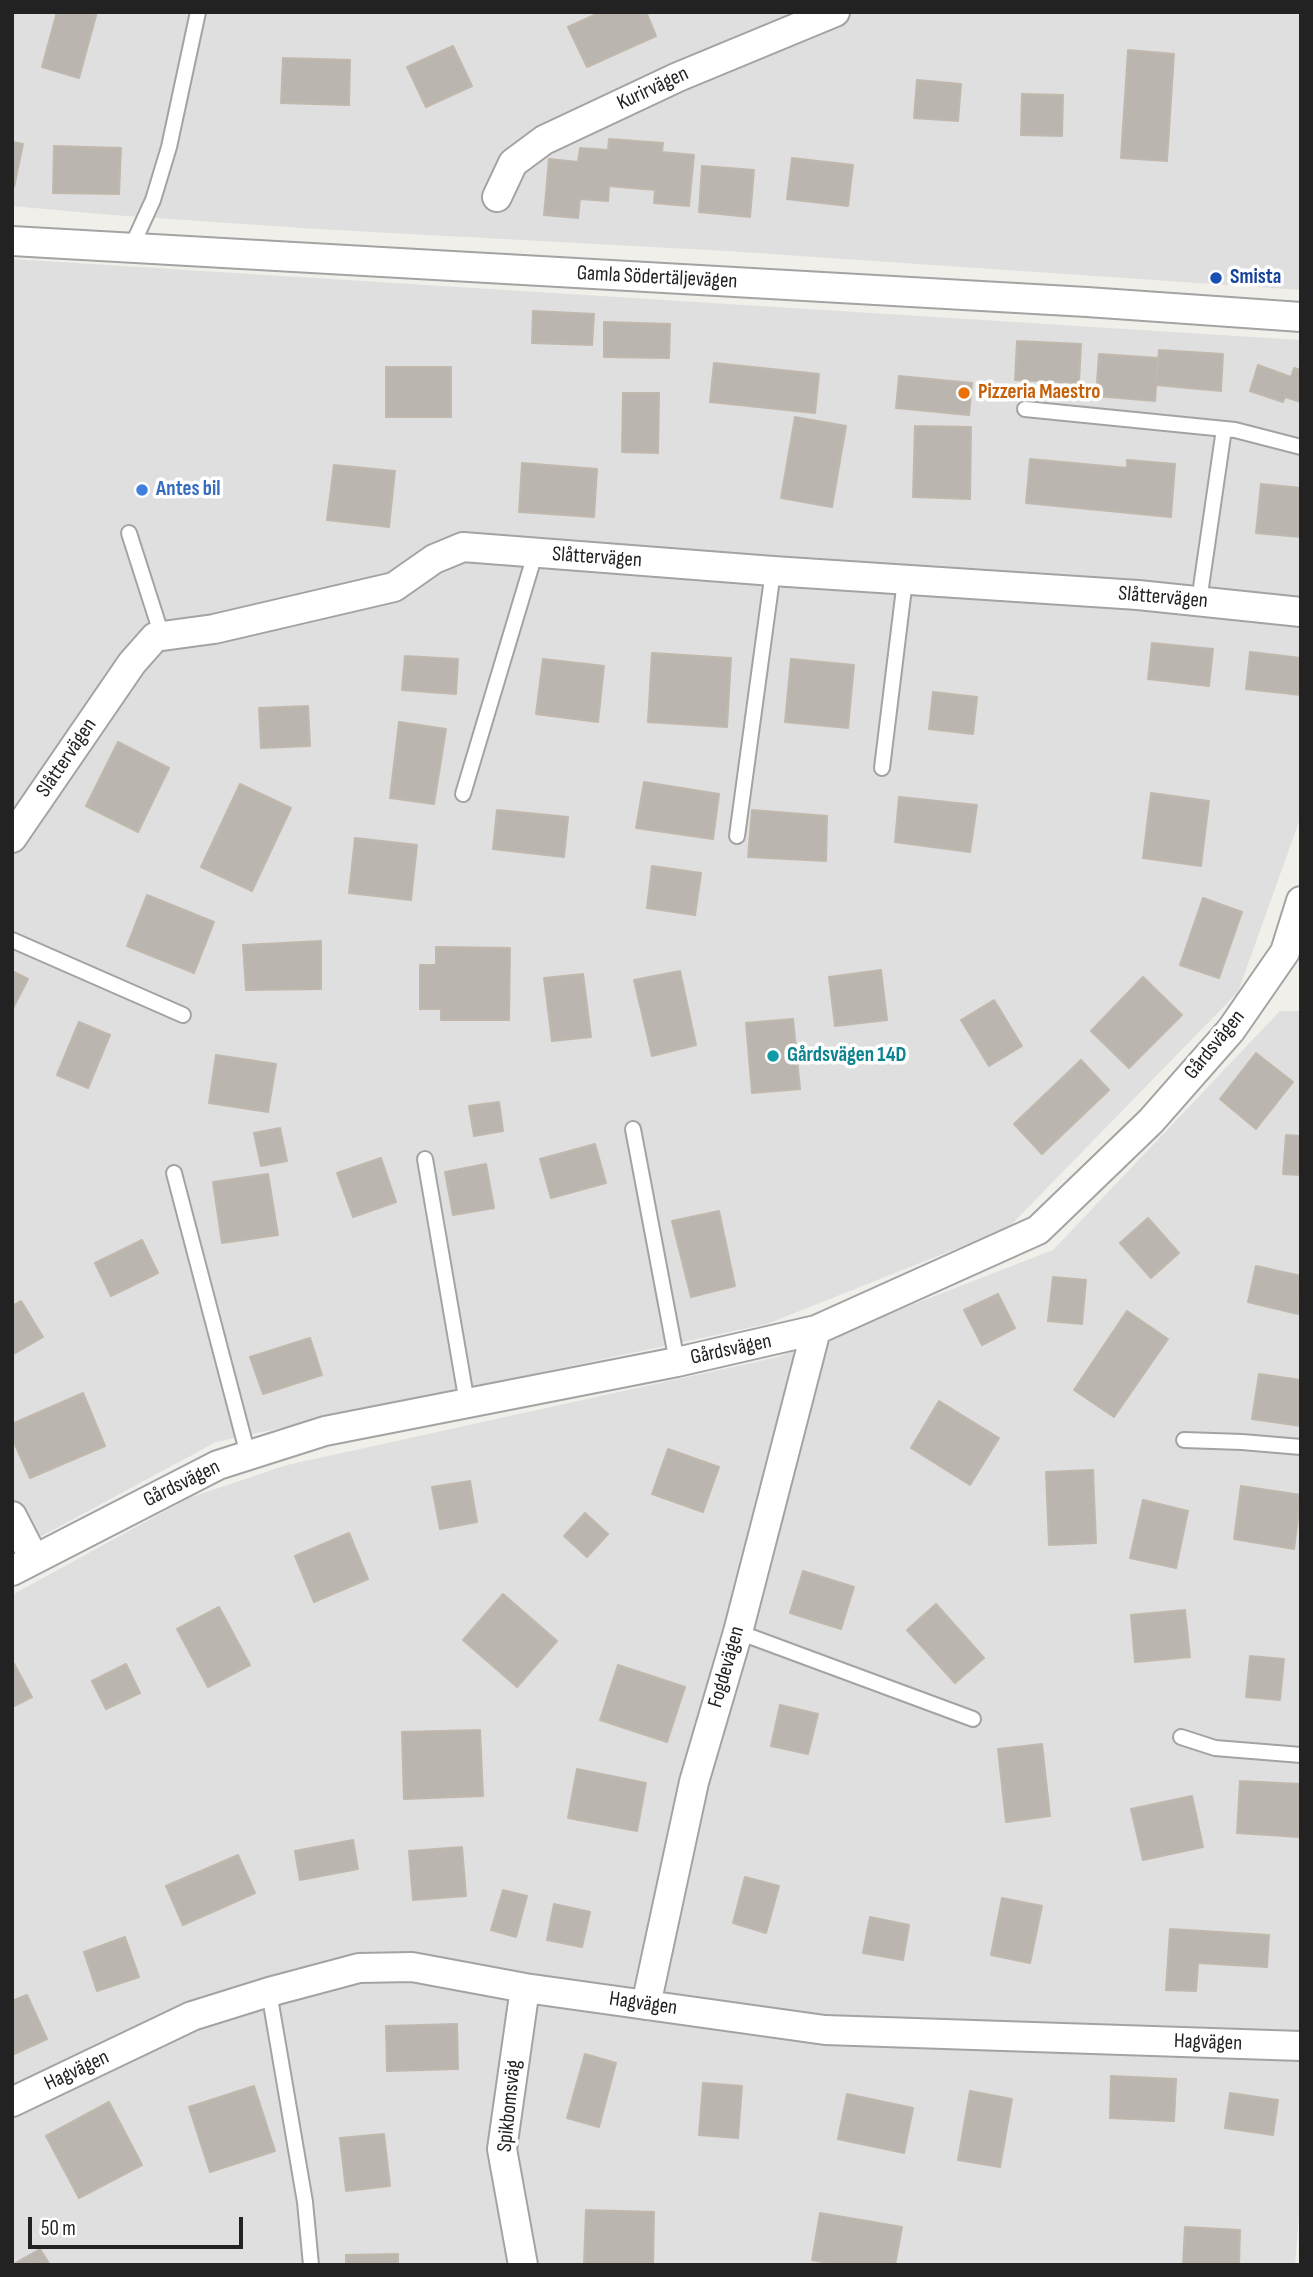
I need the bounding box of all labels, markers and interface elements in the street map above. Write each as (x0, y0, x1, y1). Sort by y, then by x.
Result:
street label: Kurirvägen (613, 62, 693, 116)
street label: Gamla Södertäljevägen (576, 261, 738, 295)
place label: Smista (1230, 265, 1281, 291)
marker: Smista (1208, 270, 1224, 286)
place label: Pizzeria Maestro (978, 380, 1100, 406)
marker: Pizzeria Maestro (956, 385, 972, 401)
place label: Antes bil (156, 477, 220, 503)
marker: Antes bil (134, 482, 150, 498)
street label: Slåttervägen (551, 542, 643, 574)
street label: Slåttervägen (1117, 582, 1209, 614)
street label: Slåttervägen (31, 714, 103, 802)
street label: Gårdsvägen (1179, 1005, 1251, 1085)
place label: Gårdsvägen 14D (787, 1043, 906, 1069)
marker: Gårdsvägen 14D (765, 1048, 781, 1064)
street label: Gårdsvägen (688, 1329, 774, 1371)
street label: Gårdsvägen (140, 1455, 224, 1513)
street label: Fogdevägen (703, 1623, 751, 1711)
street label: Hagvägen (607, 1987, 679, 2021)
street label: Hagvägen (1173, 2029, 1243, 2057)
street label: Hagvägen (41, 2045, 113, 2097)
street label: Spikbomsväg (493, 2059, 527, 2153)
scale bar (32, 2204, 247, 2248)
text: 50 m (41, 2216, 76, 2241)

